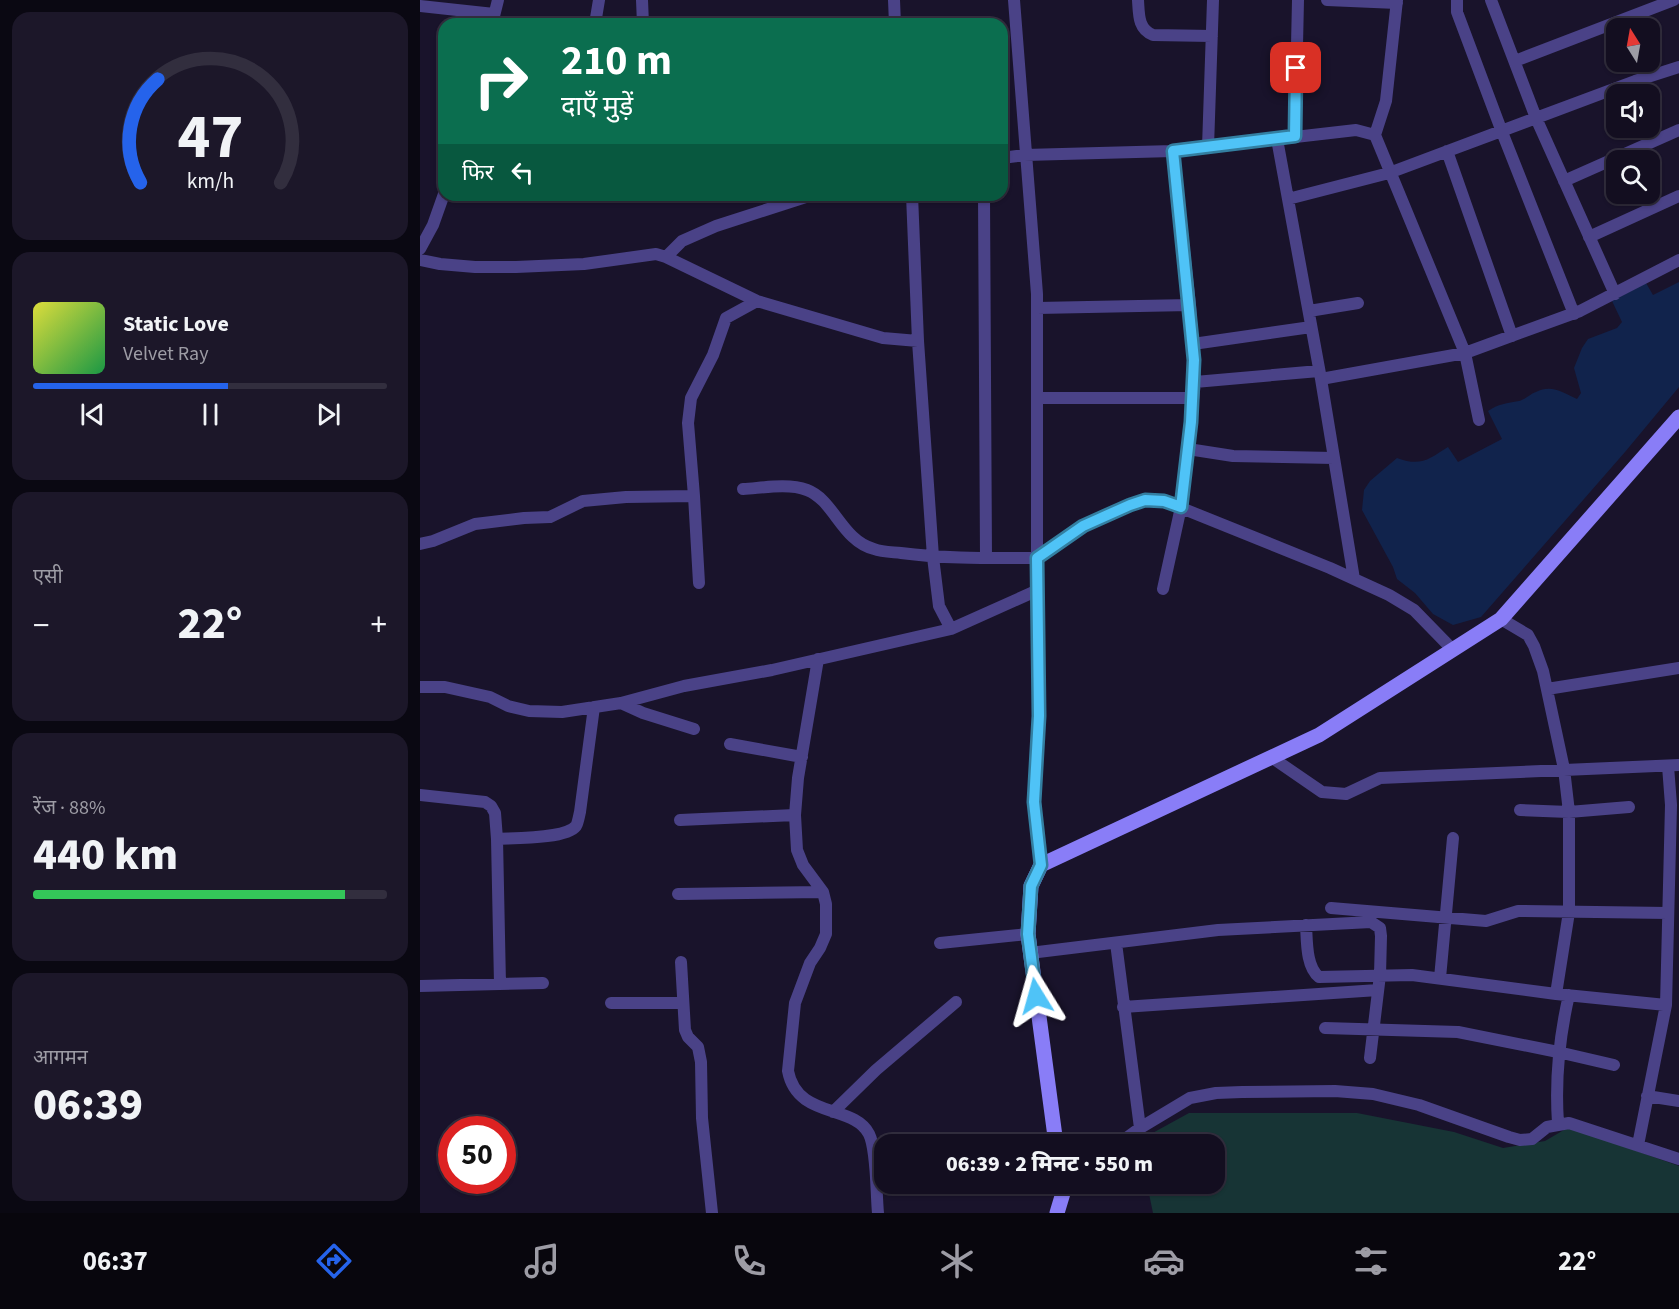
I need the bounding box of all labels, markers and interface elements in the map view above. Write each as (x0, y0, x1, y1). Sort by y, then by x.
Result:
north arrow (1606, 18, 1660, 72)
map controls (1606, 18, 1660, 204)
text: 210 m (561, 31, 672, 91)
icon: right (462, 42, 540, 120)
pin (1270, 42, 1321, 93)
icon: arrive (1279, 51, 1312, 84)
button: sound (1606, 84, 1660, 138)
text: दाएँ मुड़ें (561, 87, 633, 126)
text: 47 (177, 93, 243, 182)
button: search (1606, 150, 1660, 204)
icon: left (506, 156, 539, 189)
text: फिर (462, 157, 494, 189)
text: km/h (186, 166, 234, 197)
text: Static Love (123, 308, 229, 340)
text: Velvet Ray (123, 340, 209, 368)
icon: previous (76, 398, 109, 431)
icon: pause (194, 398, 227, 431)
icon: next (312, 398, 345, 431)
text: एसी (33, 563, 63, 591)
text: 22° (178, 592, 242, 656)
text: − (33, 602, 49, 649)
text: + (371, 602, 387, 649)
text: रेंज · 88% (33, 794, 105, 822)
text: 440 km (33, 823, 178, 887)
position arrow (1004, 964, 1068, 1028)
text: आगमन (33, 1044, 88, 1072)
text: 06:39 (33, 1073, 143, 1137)
speed limit sign: 50 (438, 1116, 516, 1194)
text: 06:39 · 2 मिनट · 550 m (946, 1148, 1153, 1180)
icon: directions (313, 1240, 355, 1282)
icon: music (521, 1240, 563, 1282)
icon: phone (728, 1240, 770, 1282)
icon: climate (936, 1240, 978, 1282)
icon: car (1143, 1240, 1185, 1282)
icon: filters (1350, 1240, 1392, 1282)
text: 06:37 (83, 1242, 148, 1281)
text: 22° (1558, 1242, 1596, 1281)

